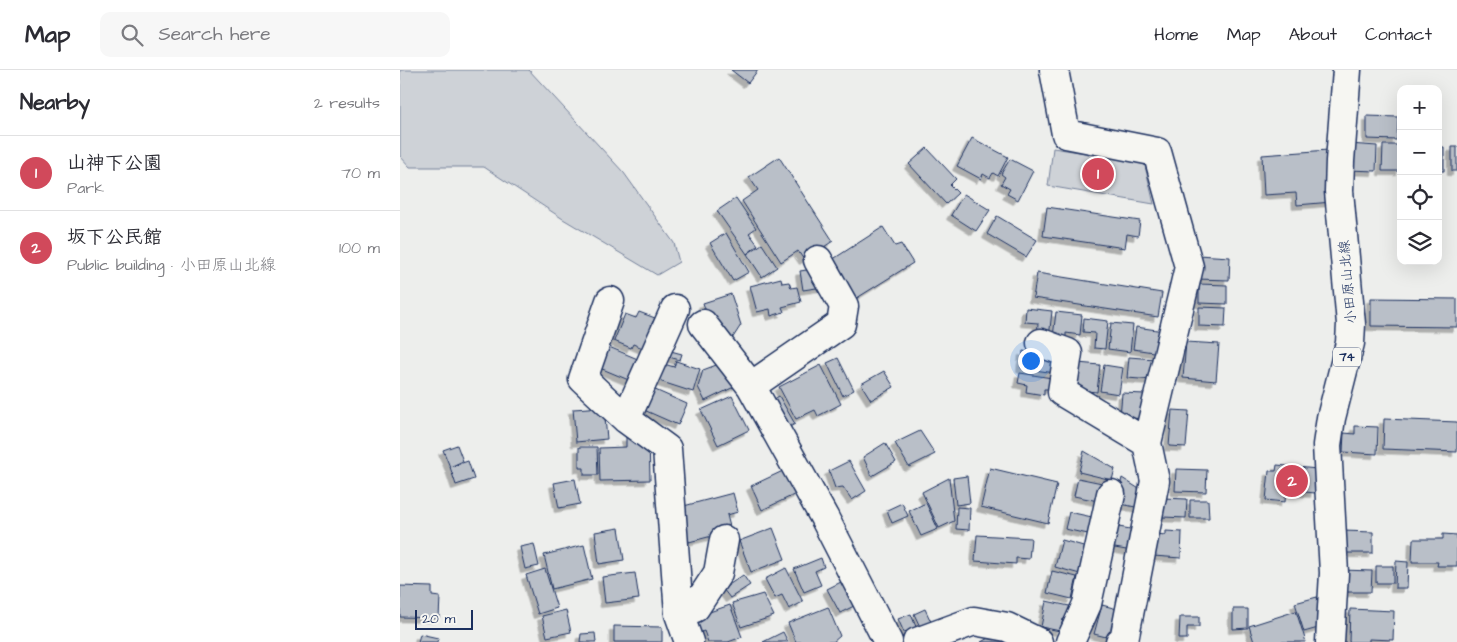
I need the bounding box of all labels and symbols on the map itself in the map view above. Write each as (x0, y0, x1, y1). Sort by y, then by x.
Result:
pin: 1 (1082, 155, 1114, 193)
street label: 小田原山北線 (1334, 239, 1362, 325)
your location (1018, 348, 1044, 374)
road number: 74 (1333, 348, 1361, 366)
pin: 2 (1276, 462, 1308, 500)
scale bar (415, 607, 472, 630)

